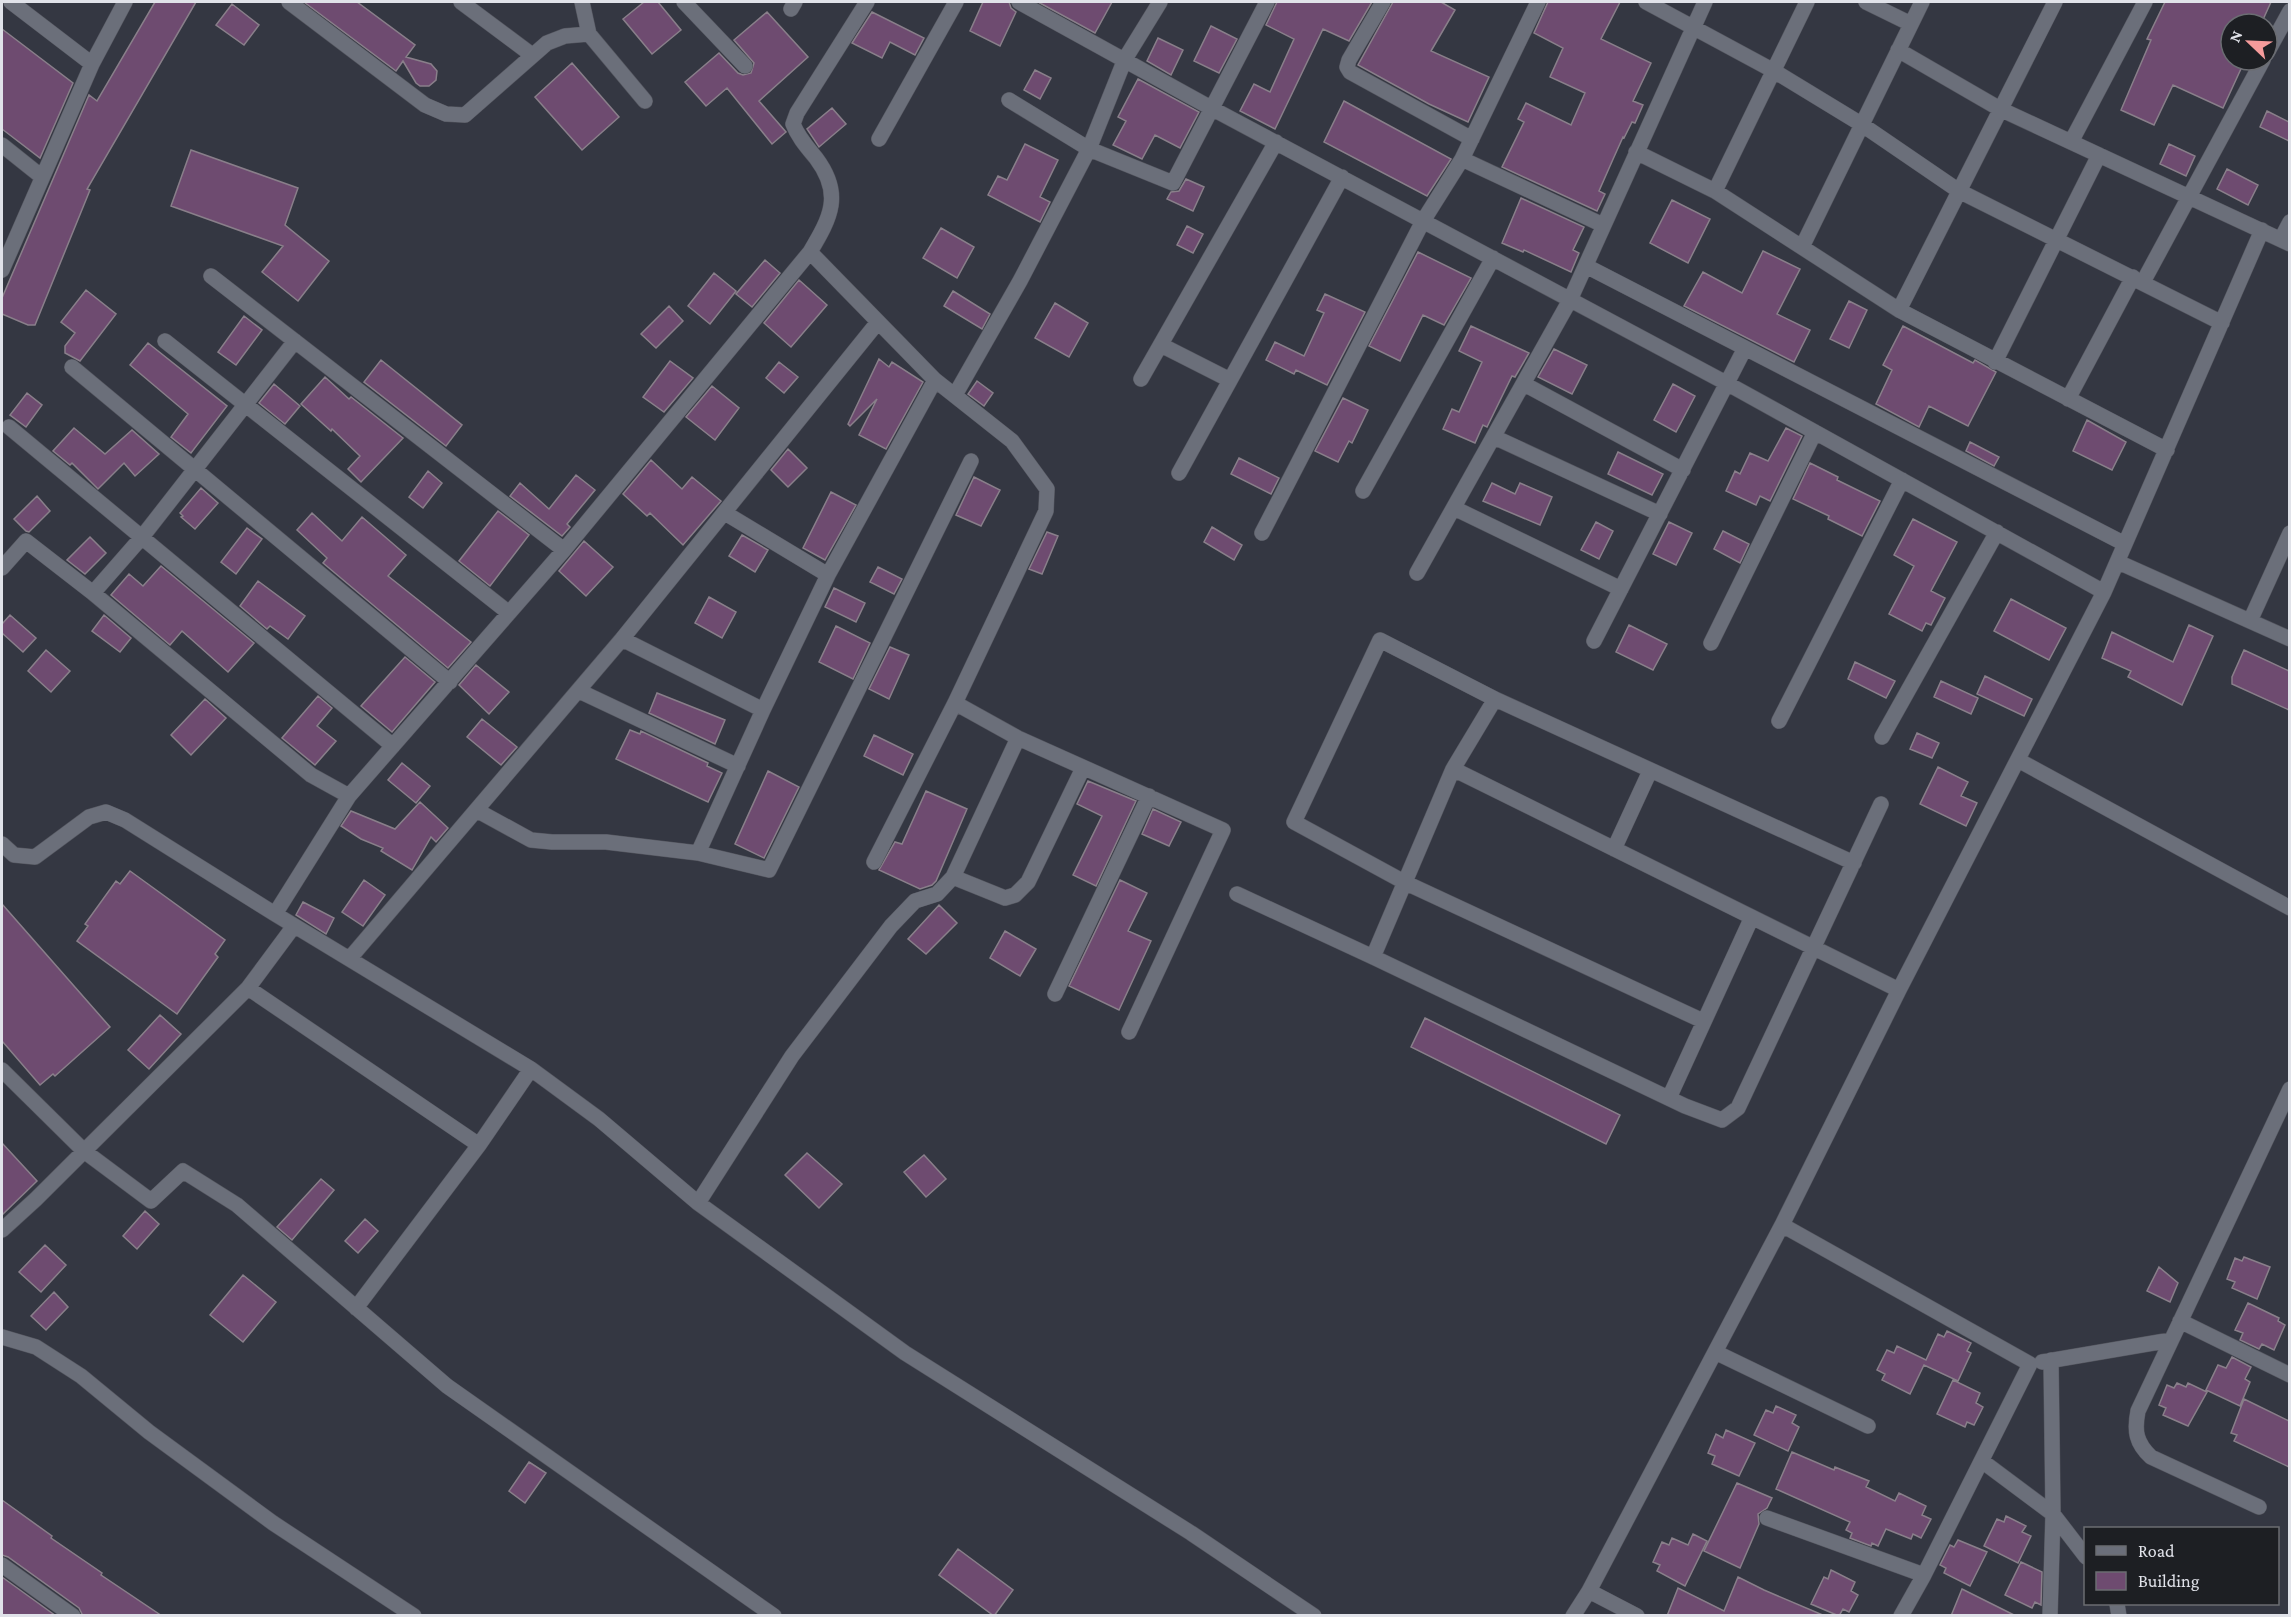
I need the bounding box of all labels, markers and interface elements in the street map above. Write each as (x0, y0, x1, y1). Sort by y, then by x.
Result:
north arrow (2219, 12, 2279, 72)
text: N (2226, 28, 2246, 45)
legend (2084, 1527, 2279, 1605)
text: Road (2138, 1541, 2175, 1561)
text: Building (2138, 1571, 2200, 1591)

